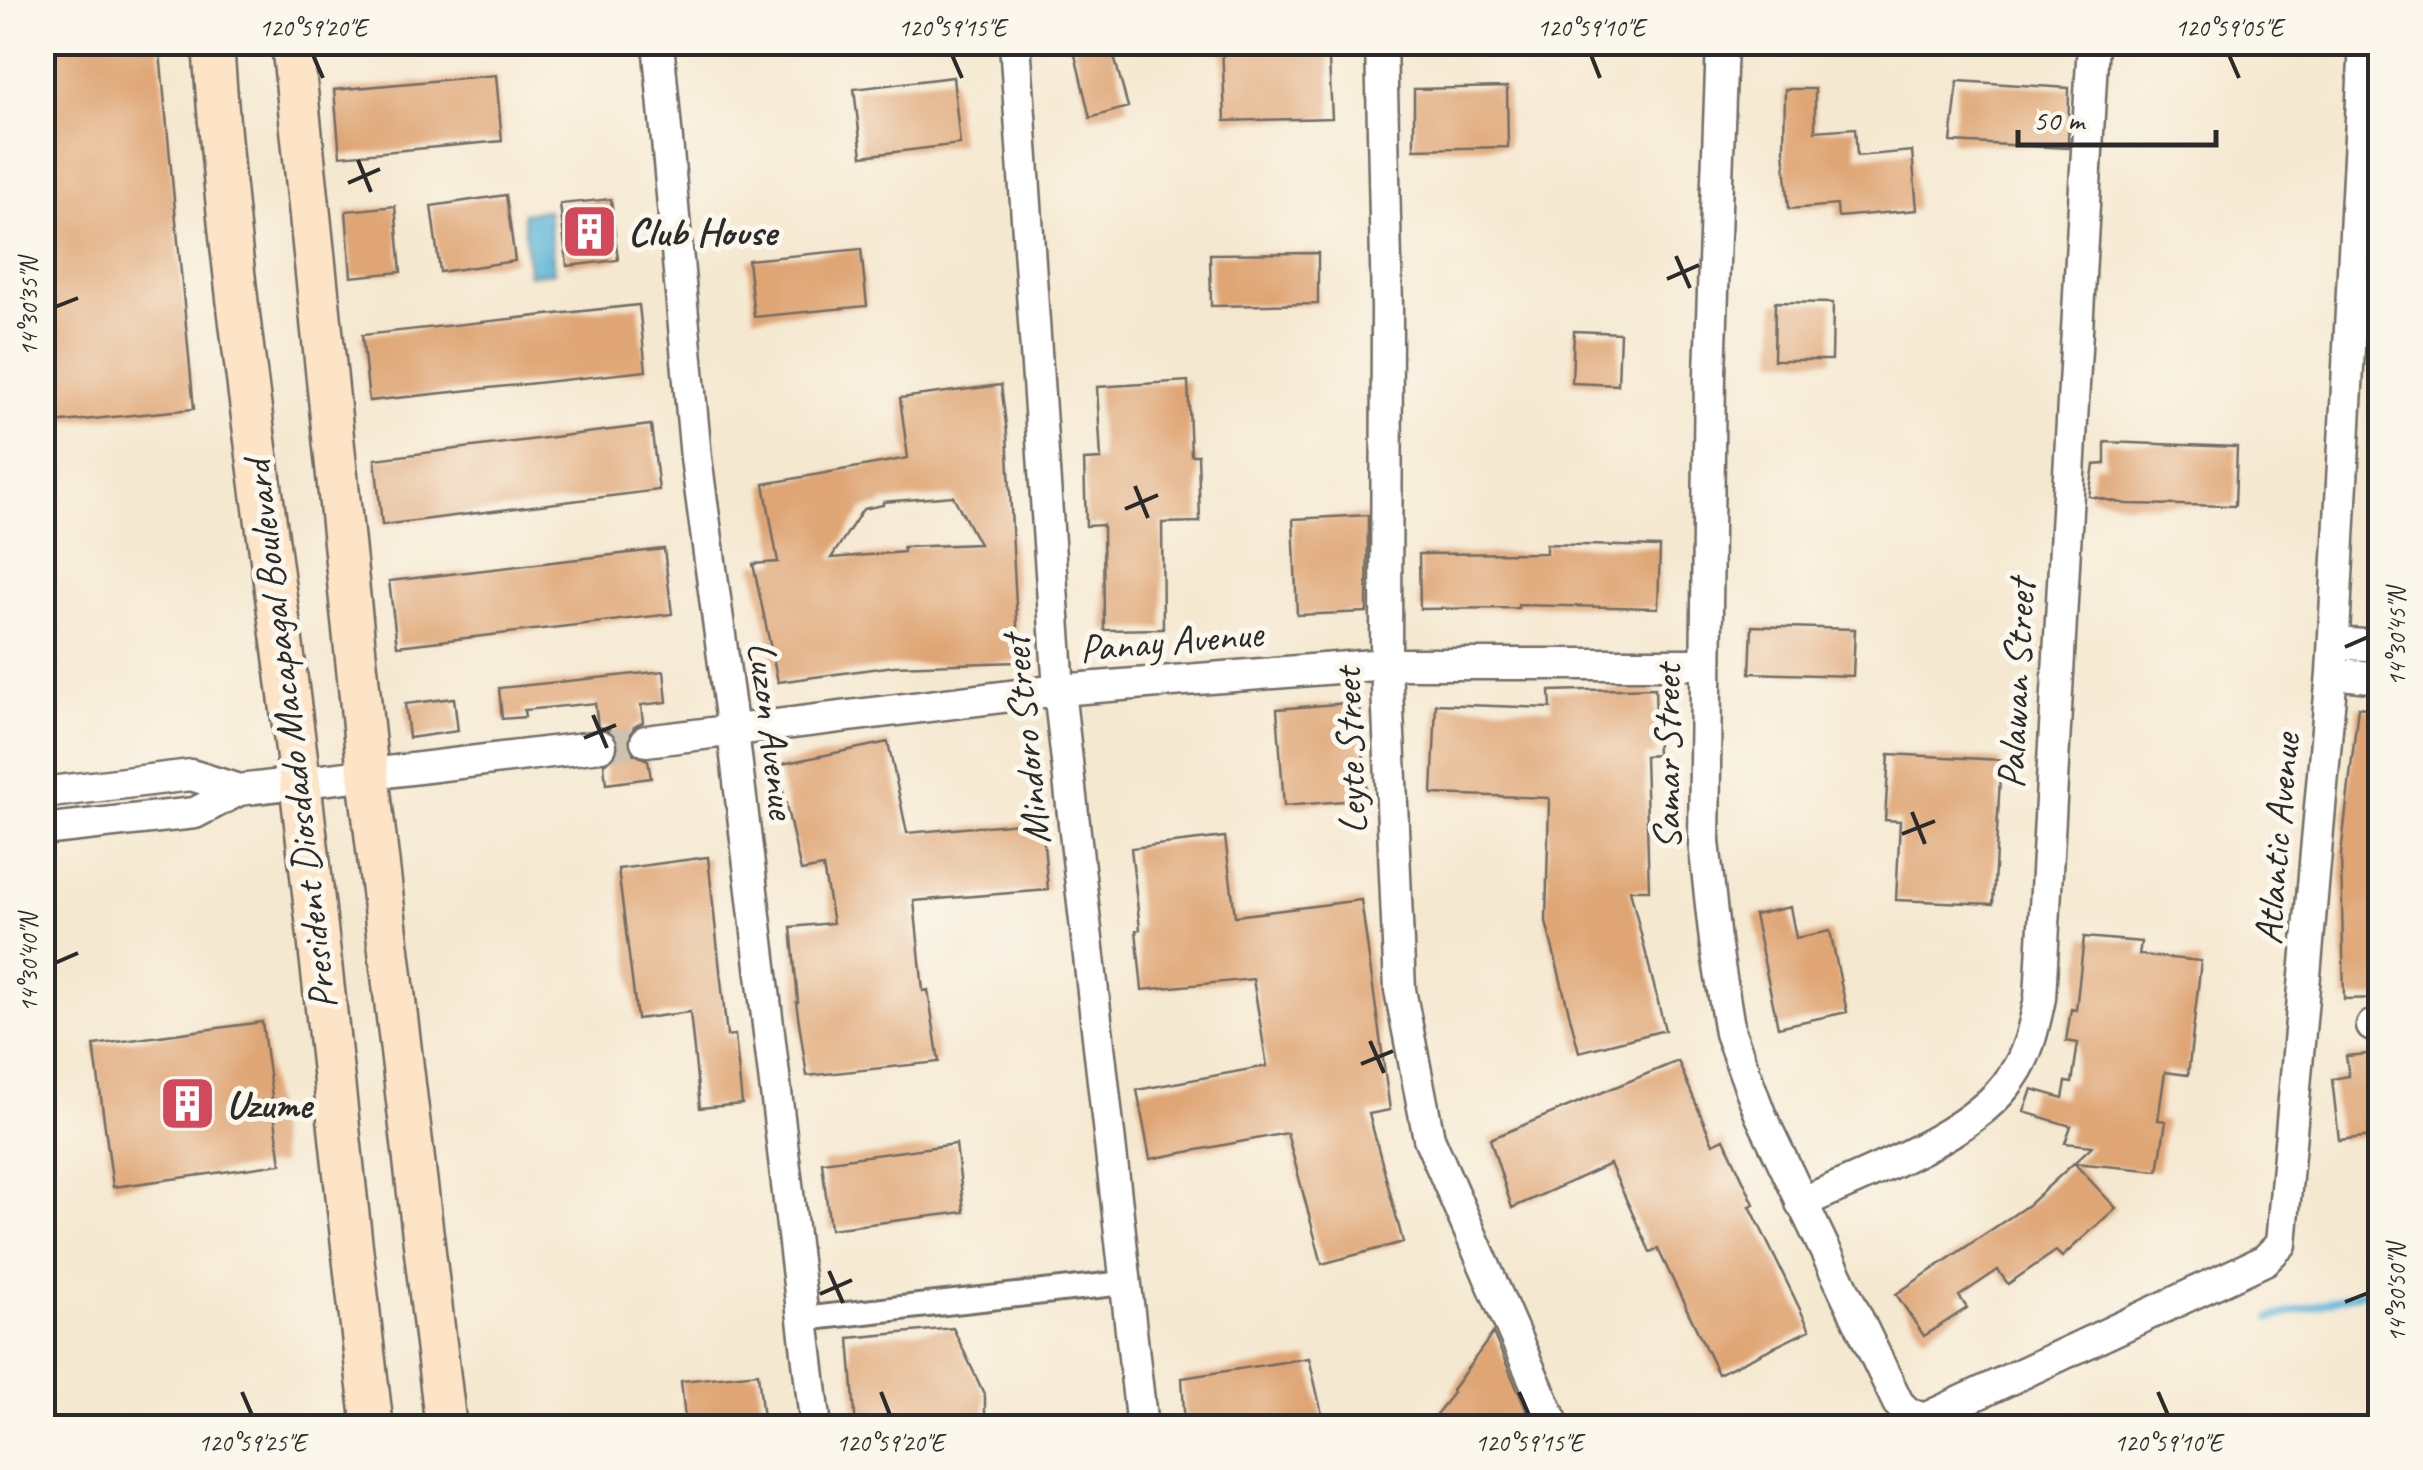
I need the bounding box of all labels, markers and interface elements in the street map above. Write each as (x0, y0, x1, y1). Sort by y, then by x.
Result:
text: 120°59'20"E (259, 12, 370, 44)
text: 120°59'15"E (898, 12, 1009, 44)
text: 120°59'10"E (1537, 12, 1648, 44)
text: 120°59'05"E (2175, 12, 2286, 44)
scale bar (2018, 85, 2216, 147)
text: 50 m (2033, 101, 2086, 139)
building icon: Club House (559, 202, 619, 262)
place label: Club House (628, 207, 780, 257)
text: 14°30'35"N (13, 254, 45, 356)
street label: President Diosdado Macapagal Boulevard (231, 452, 348, 1012)
street label: Palawan Street (1986, 573, 2047, 790)
text: 14°30'45"N (2381, 584, 2413, 686)
street label: Panay Avenue (1077, 608, 1268, 674)
street label: Mindoro Street (990, 627, 1062, 847)
street label: Luzon Avenue (736, 639, 808, 824)
street label: Samar Street (1642, 661, 1692, 850)
street label: Leyte Street (1322, 663, 1378, 835)
street label: Atlantic Avenue (2243, 728, 2311, 947)
text: 14°30'40"N (13, 910, 45, 1012)
building icon: Uzume (157, 1074, 217, 1134)
place label: Uzume (226, 1079, 314, 1129)
text: 14°30'50"N (2381, 1240, 2413, 1342)
text: 120°59'25"E (198, 1427, 309, 1459)
text: 120°59'20"E (836, 1427, 947, 1459)
text: 120°59'15"E (1475, 1427, 1586, 1459)
text: 120°59'10"E (2114, 1427, 2225, 1459)

